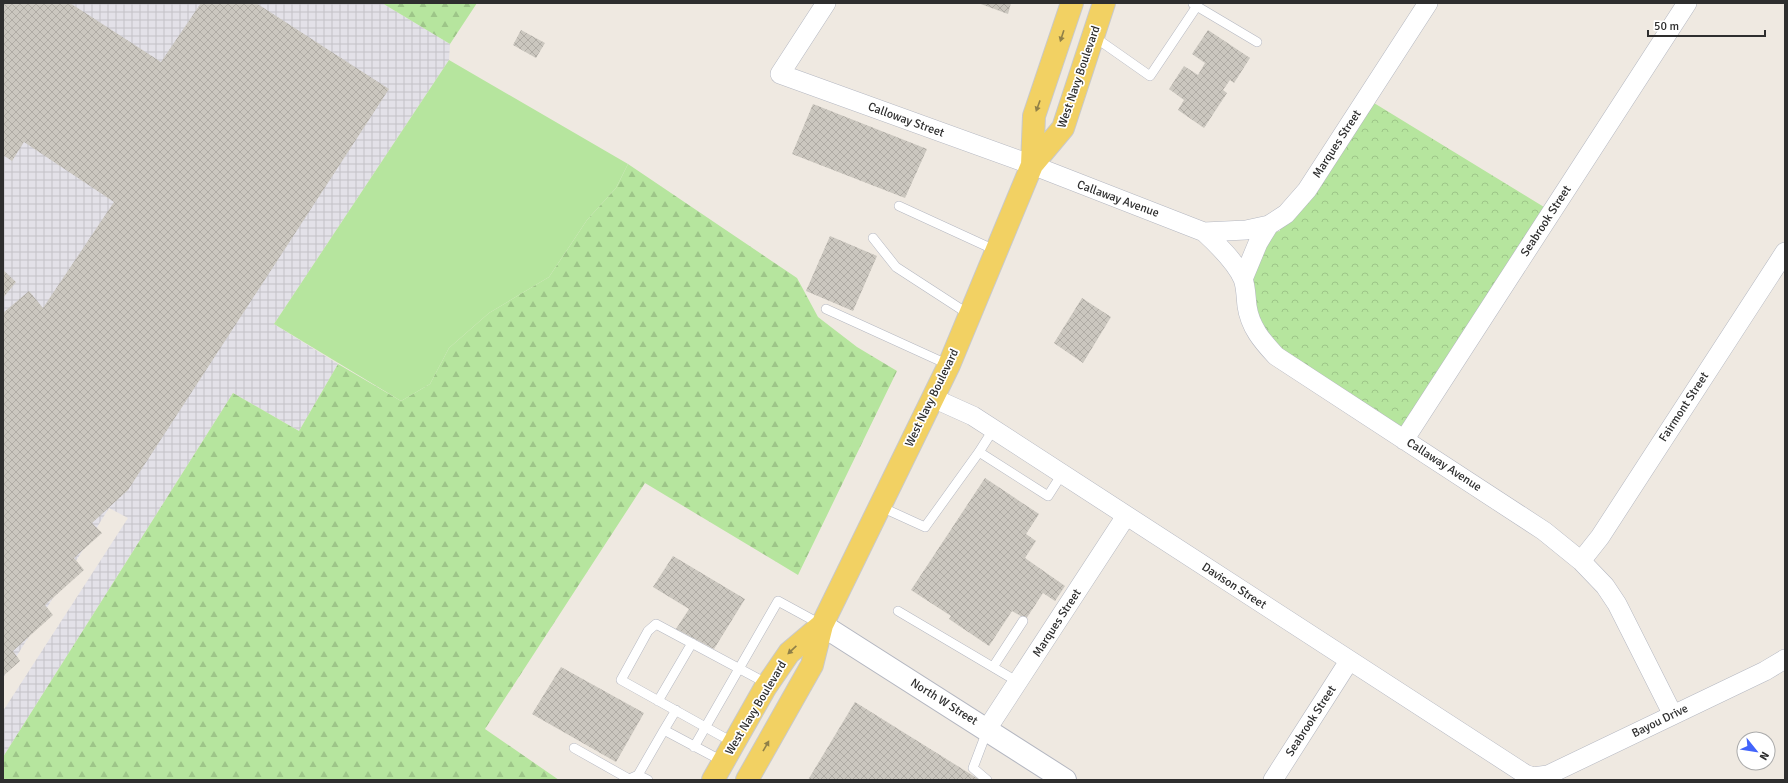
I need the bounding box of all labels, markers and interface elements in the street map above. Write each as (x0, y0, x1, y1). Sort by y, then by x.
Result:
scale bar (1648, 12, 1765, 38)
text: 50 m (1654, 19, 1679, 34)
street label: West Navy Boulevard (1054, 24, 1104, 130)
one-way arrow (1059, 31, 1065, 43)
street label: Calloway Street (866, 99, 946, 141)
one-way arrow (1034, 100, 1040, 112)
street label: Marques Street (1309, 107, 1365, 181)
street label: Callaway Avenue (1075, 177, 1161, 221)
street label: Seabrook Street (1517, 183, 1575, 259)
street label: West Navy Boulevard (902, 347, 962, 449)
street label: Fairmont Street (1656, 369, 1712, 445)
street label: Callaway Avenue (1404, 435, 1484, 495)
street label: Davison Street (1199, 560, 1269, 612)
street label: Marques Street (1029, 586, 1085, 660)
one-way arrow (787, 646, 797, 655)
street label: West Navy Boulevard (722, 658, 790, 758)
street label: North W Street (908, 675, 980, 729)
street label: Seabrook Street (1282, 683, 1340, 759)
street label: Bayou Drive (1629, 701, 1691, 741)
north arrow (1736, 731, 1776, 771)
one-way arrow (763, 740, 770, 752)
text: N (1757, 749, 1772, 762)

